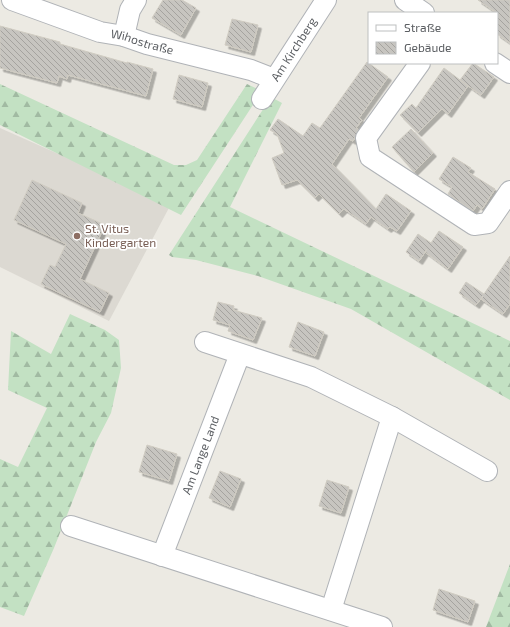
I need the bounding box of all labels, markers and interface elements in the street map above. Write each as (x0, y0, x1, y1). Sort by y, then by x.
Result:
legend (368, 12, 498, 64)
street label: Am Kirchberg (267, 14, 319, 83)
text: Straße (404, 20, 441, 34)
street label: Wihostraße (110, 26, 175, 56)
text: Gebäude (404, 40, 452, 54)
place label: St. Vitus Kindergarten (85, 221, 156, 249)
marker: St. Vitus Kindergarten (72, 231, 82, 241)
street label: Am Lange Land (179, 414, 221, 496)

